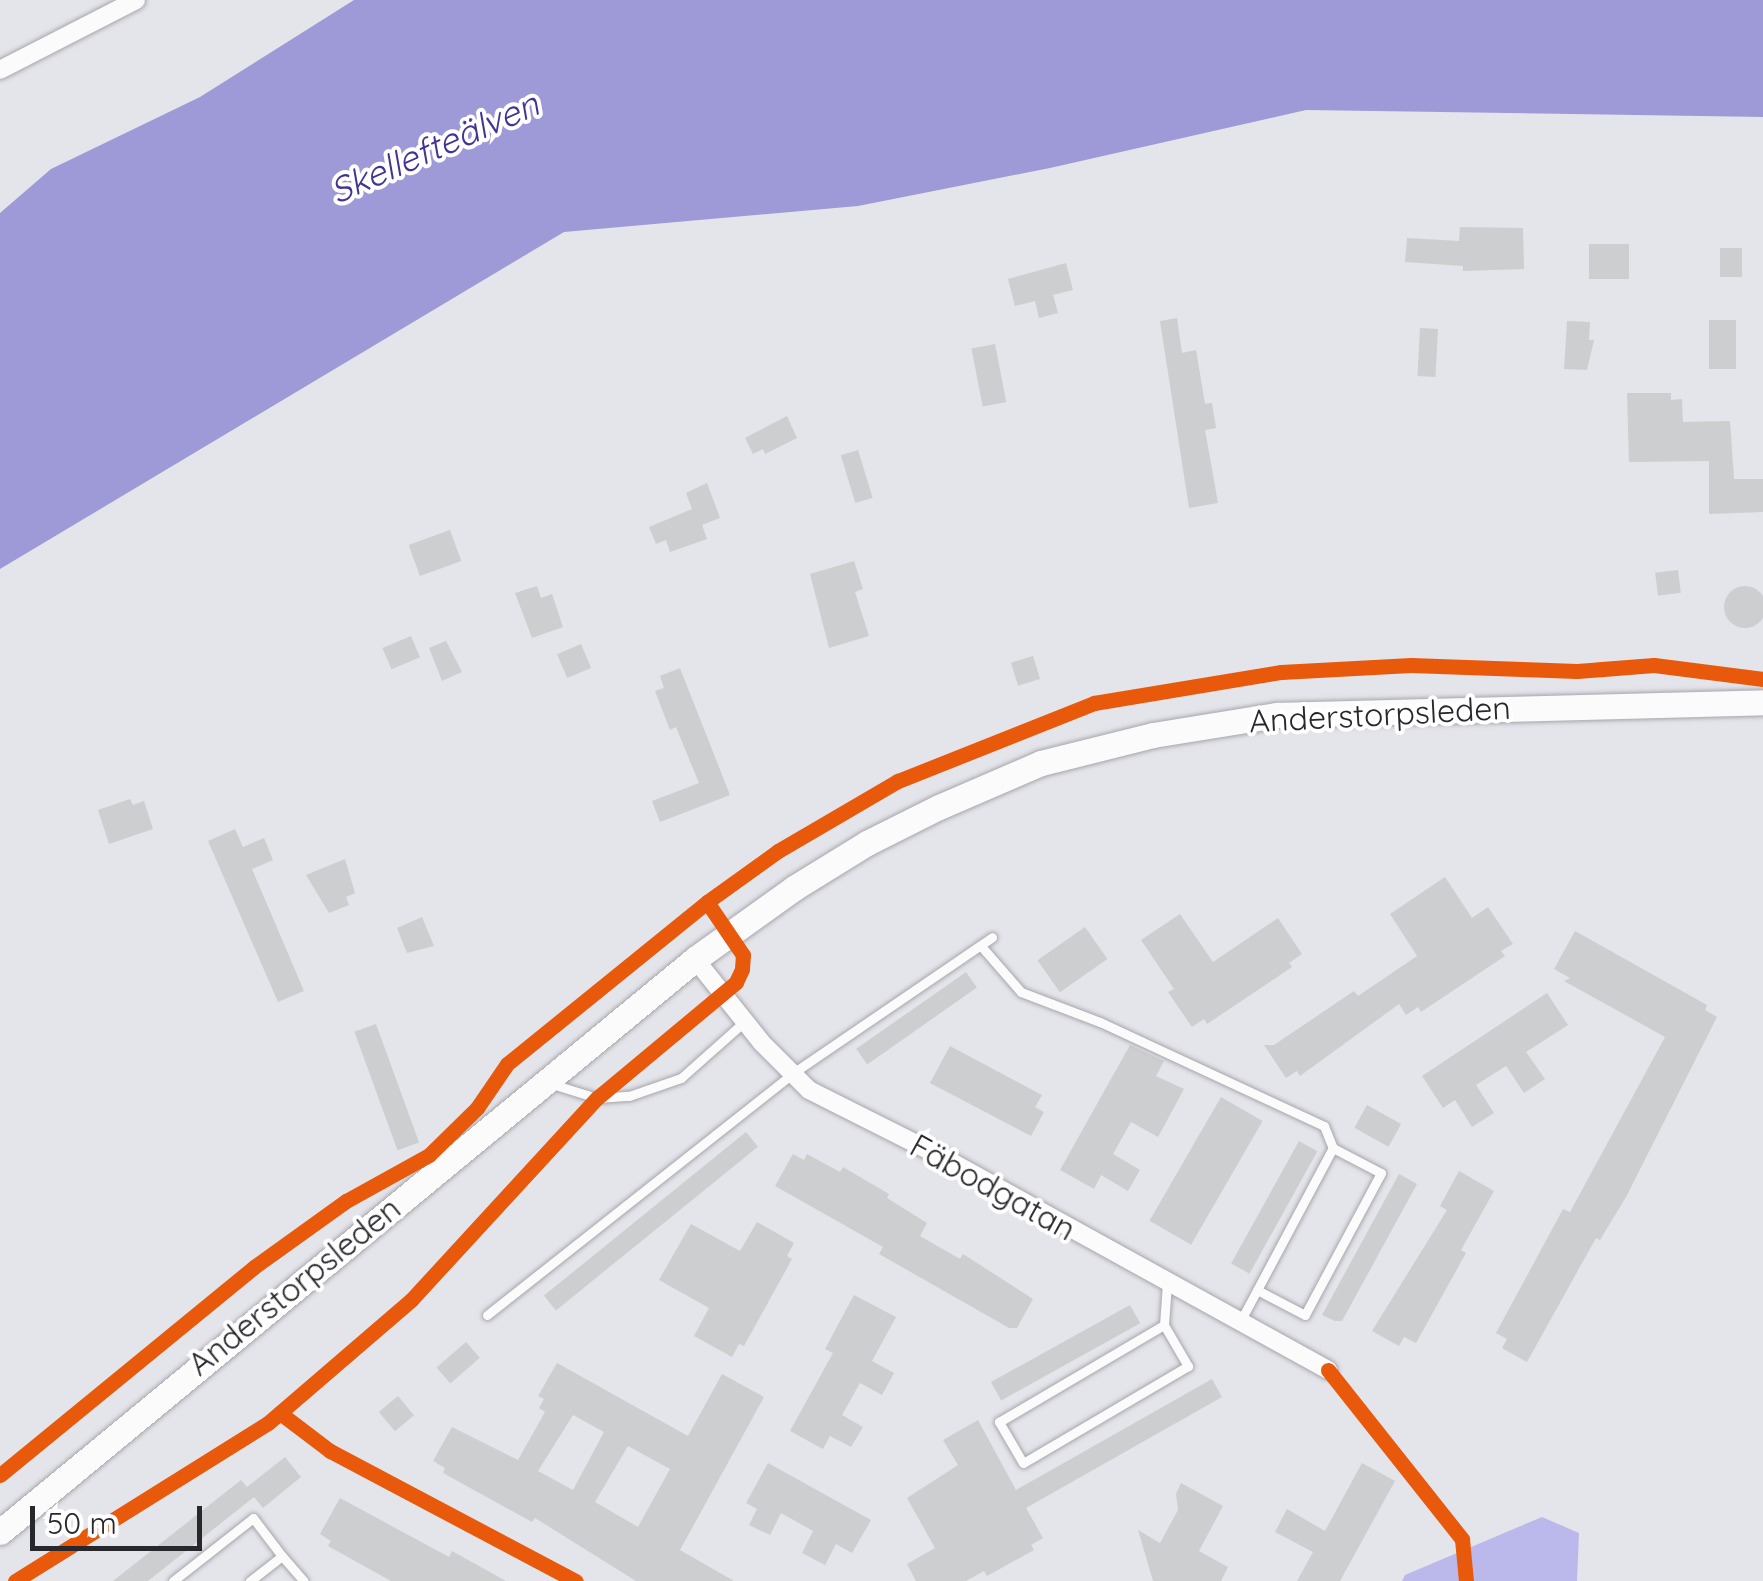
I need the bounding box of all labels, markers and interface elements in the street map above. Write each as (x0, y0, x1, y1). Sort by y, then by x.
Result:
water label: Skellefteälven (323, 82, 545, 212)
street label: Anderstorpsleden (1248, 688, 1512, 740)
street label: Fäbodgatan (904, 1126, 1082, 1248)
street label: Anderstorpsleden (180, 1189, 408, 1383)
scale bar (35, 1486, 208, 1548)
text: 50 m (47, 1504, 117, 1542)

